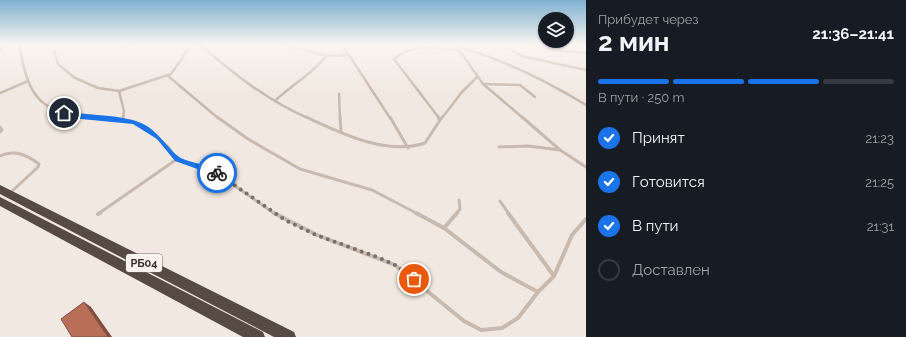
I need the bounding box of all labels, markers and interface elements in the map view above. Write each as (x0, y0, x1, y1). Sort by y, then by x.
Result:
map controls (538, 12, 574, 48)
button: layers (538, 12, 574, 48)
text: Прибудет через (598, 12, 698, 27)
text: 21:36–21:41 (812, 25, 894, 43)
text: 2 мин (598, 27, 670, 57)
text: В пути · 250 m (598, 90, 685, 105)
pin (47, 96, 81, 130)
icon: home (53, 102, 75, 124)
icon: check (598, 127, 620, 149)
text: Принят (632, 129, 685, 147)
text: 21:23 (866, 131, 894, 146)
courier (197, 153, 237, 193)
icon: bike (206, 162, 228, 184)
icon: check (598, 171, 620, 193)
text: Готовится (632, 173, 705, 191)
text: 21:25 (865, 175, 894, 190)
icon: check (598, 215, 620, 237)
text: В пути (632, 217, 679, 235)
text: 21:31 (867, 219, 894, 234)
road number: РБ04 (126, 254, 162, 272)
text: Доставлен (632, 261, 710, 279)
pin (397, 262, 431, 296)
icon: bag (403, 268, 425, 290)

